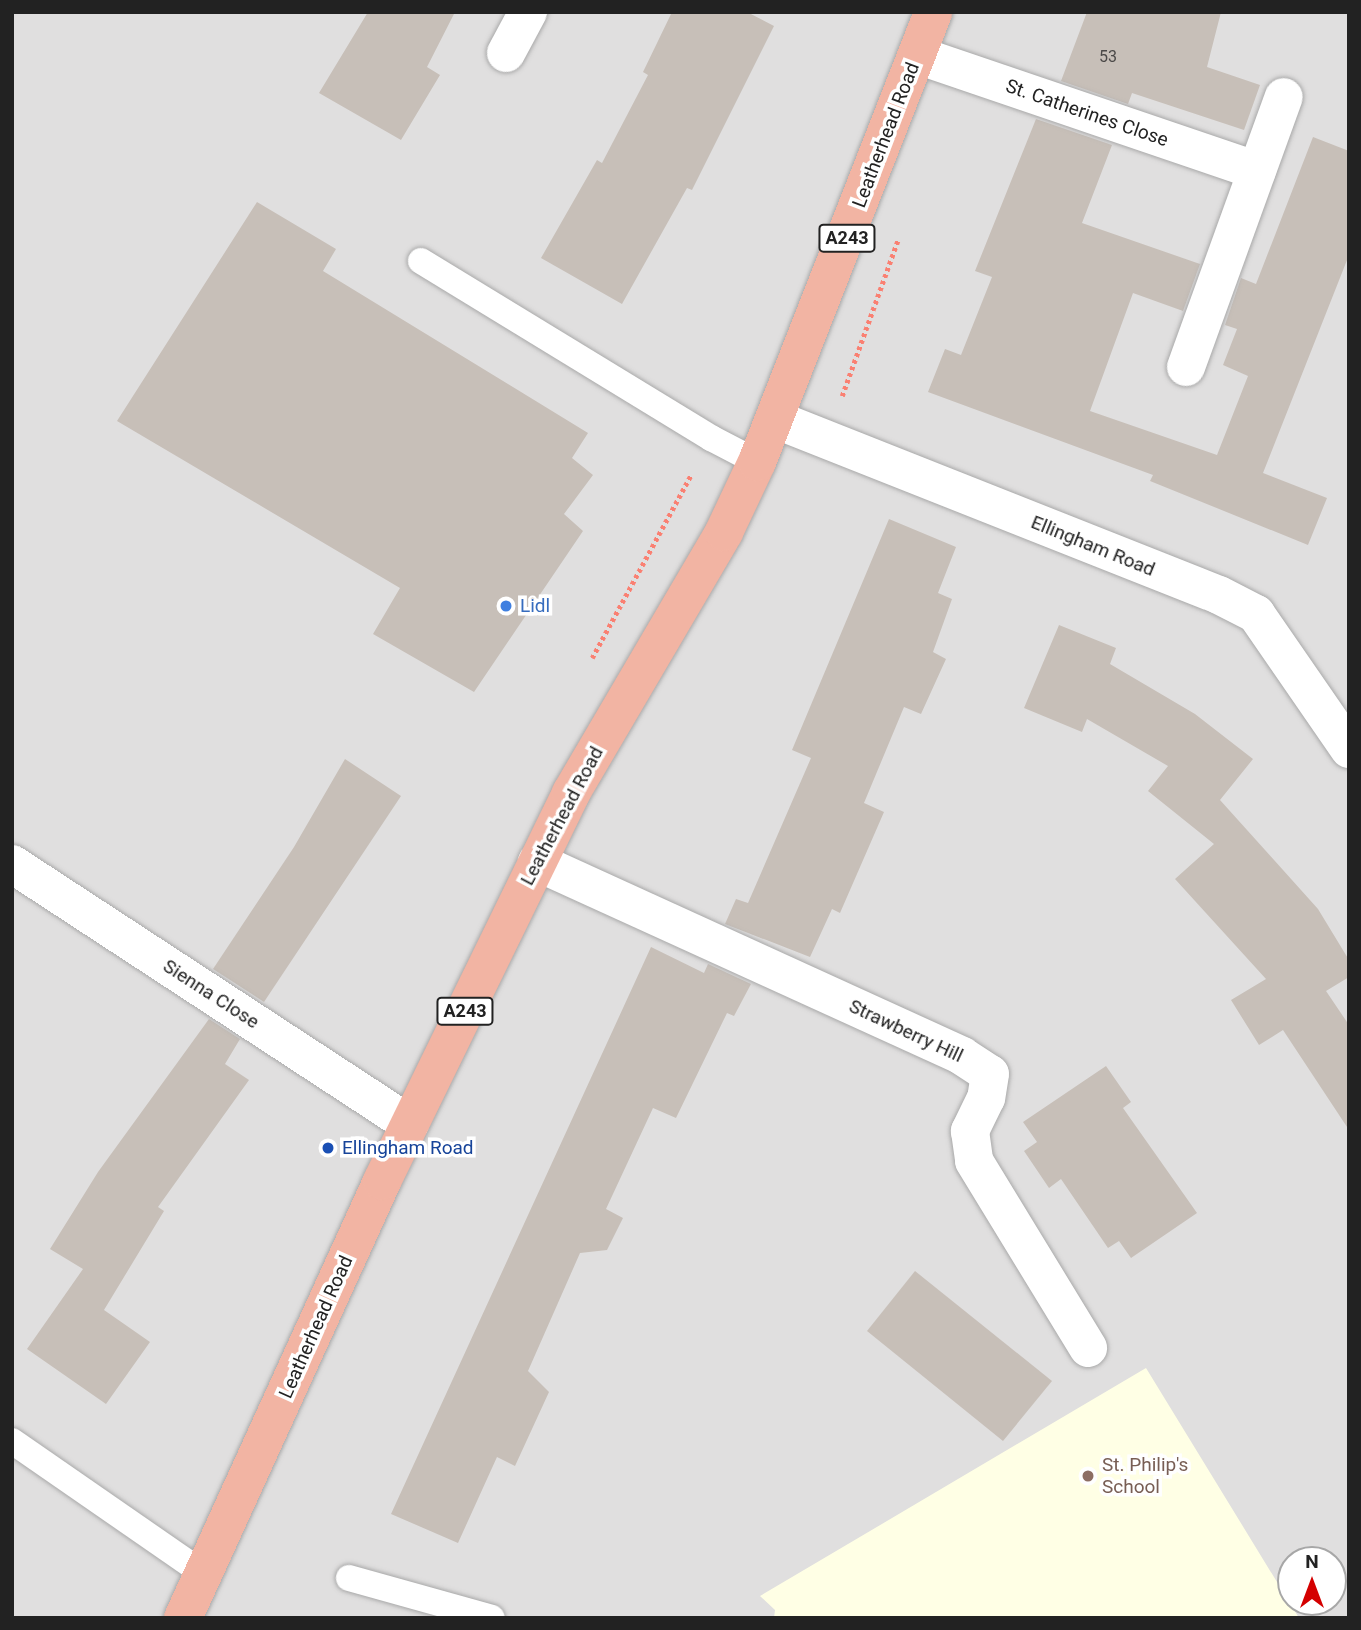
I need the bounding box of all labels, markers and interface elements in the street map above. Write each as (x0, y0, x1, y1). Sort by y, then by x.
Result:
house number: 53 (1099, 47, 1117, 67)
street label: Leatherhead Road (848, 59, 924, 211)
street label: St. Catherines Close (1003, 74, 1171, 152)
road number: A243 (817, 224, 877, 252)
street label: Ellingham Road (1028, 511, 1158, 581)
place label: Lidl (520, 595, 550, 617)
marker: Lidl (498, 598, 514, 614)
street label: Leatherhead Road (516, 743, 608, 889)
street label: Sienna Close (159, 955, 263, 1033)
street label: Strawberry Hill (845, 995, 967, 1067)
road number: A243 (435, 996, 495, 1026)
place label: Ellingham Road (342, 1137, 474, 1159)
marker: Ellingham Road (320, 1140, 336, 1156)
street label: Leatherhead Road (274, 1252, 358, 1402)
place label: St. Philip's School (1102, 1454, 1188, 1498)
marker: St. Philip's School (1080, 1468, 1096, 1484)
north arrow (1277, 1546, 1347, 1616)
text: N (1305, 1550, 1319, 1573)

